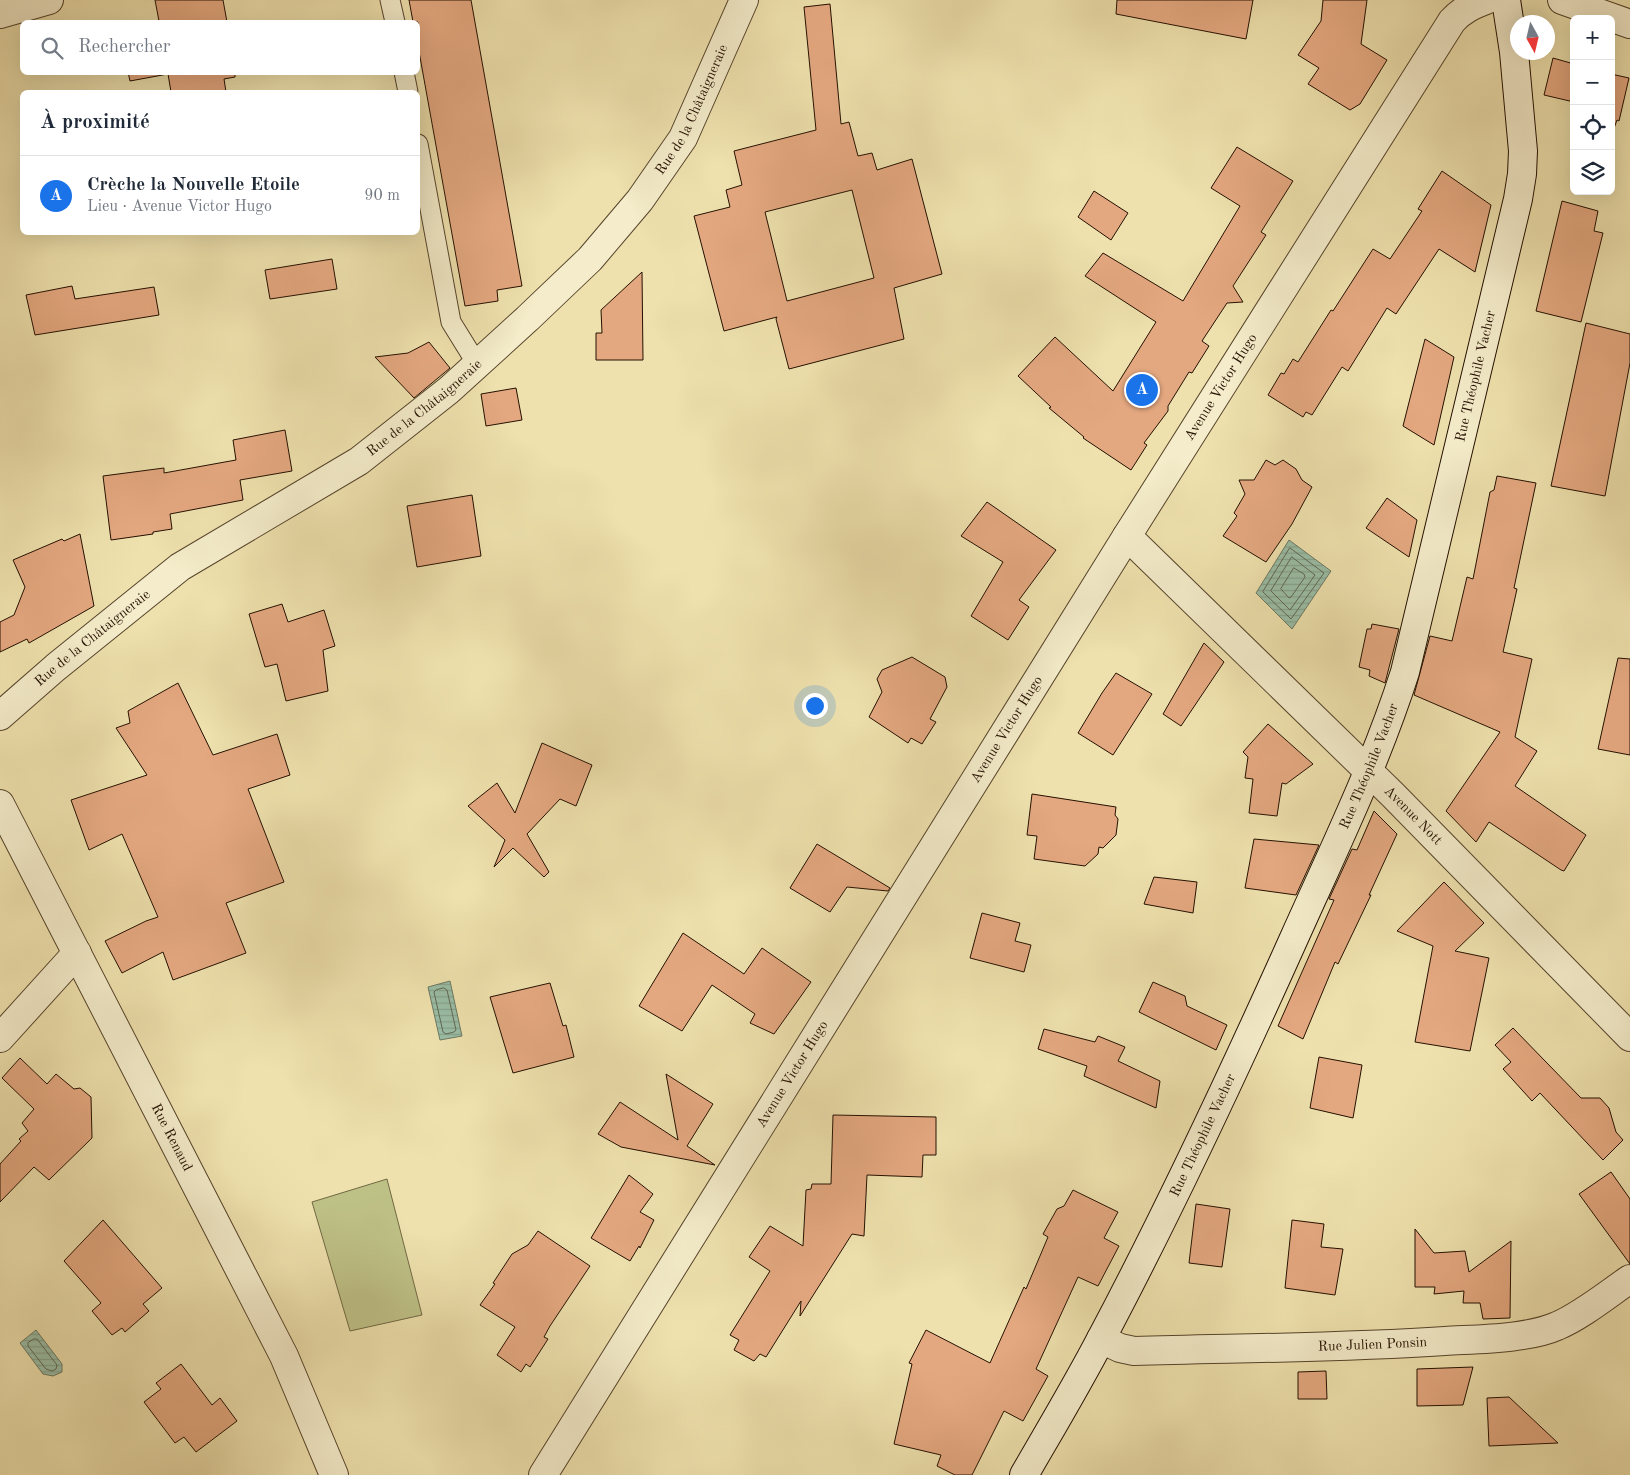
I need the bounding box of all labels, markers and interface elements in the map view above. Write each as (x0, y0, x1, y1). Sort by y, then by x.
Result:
north arrow (1510, 15, 1555, 60)
map controls (1570, 15, 1615, 195)
button: + (1570, 15, 1615, 60)
search box (20, 20, 420, 75)
icon: search (38, 34, 66, 62)
text: Rechercher (78, 38, 171, 57)
street label: Rue de la Châtaigneraie (653, 42, 730, 177)
button: − (1570, 60, 1615, 105)
button: locate (1570, 105, 1615, 150)
text: À proximité (40, 112, 150, 133)
button: layers (1570, 150, 1615, 195)
text: Crèche la Nouvelle Etoile (87, 176, 300, 195)
text: A (50, 188, 62, 204)
text: 90 m (364, 188, 400, 204)
text: Lieu · Avenue Victor Hugo (87, 199, 272, 215)
street label: Rue Théophile Vacher (1453, 309, 1498, 443)
street label: Avenue Victor Hugo (1182, 331, 1260, 443)
street label: Rue de la Châtaigneraie (364, 357, 485, 459)
pin: A (1126, 371, 1158, 409)
street label: Rue de la Châtaigneraie (32, 587, 153, 689)
street label: Avenue Victor Hugo (968, 673, 1045, 785)
your location (802, 693, 828, 719)
street label: Rue Théophile Vacher (1337, 701, 1401, 831)
street label: Avenue Nott (1381, 784, 1445, 848)
street label: Avenue Victor Hugo (754, 1018, 831, 1130)
street label: Rue Théophile Vacher (1168, 1072, 1238, 1199)
street label: Rue Renaud (148, 1102, 195, 1173)
street label: Rue Julien Ponsin (1318, 1335, 1428, 1354)

